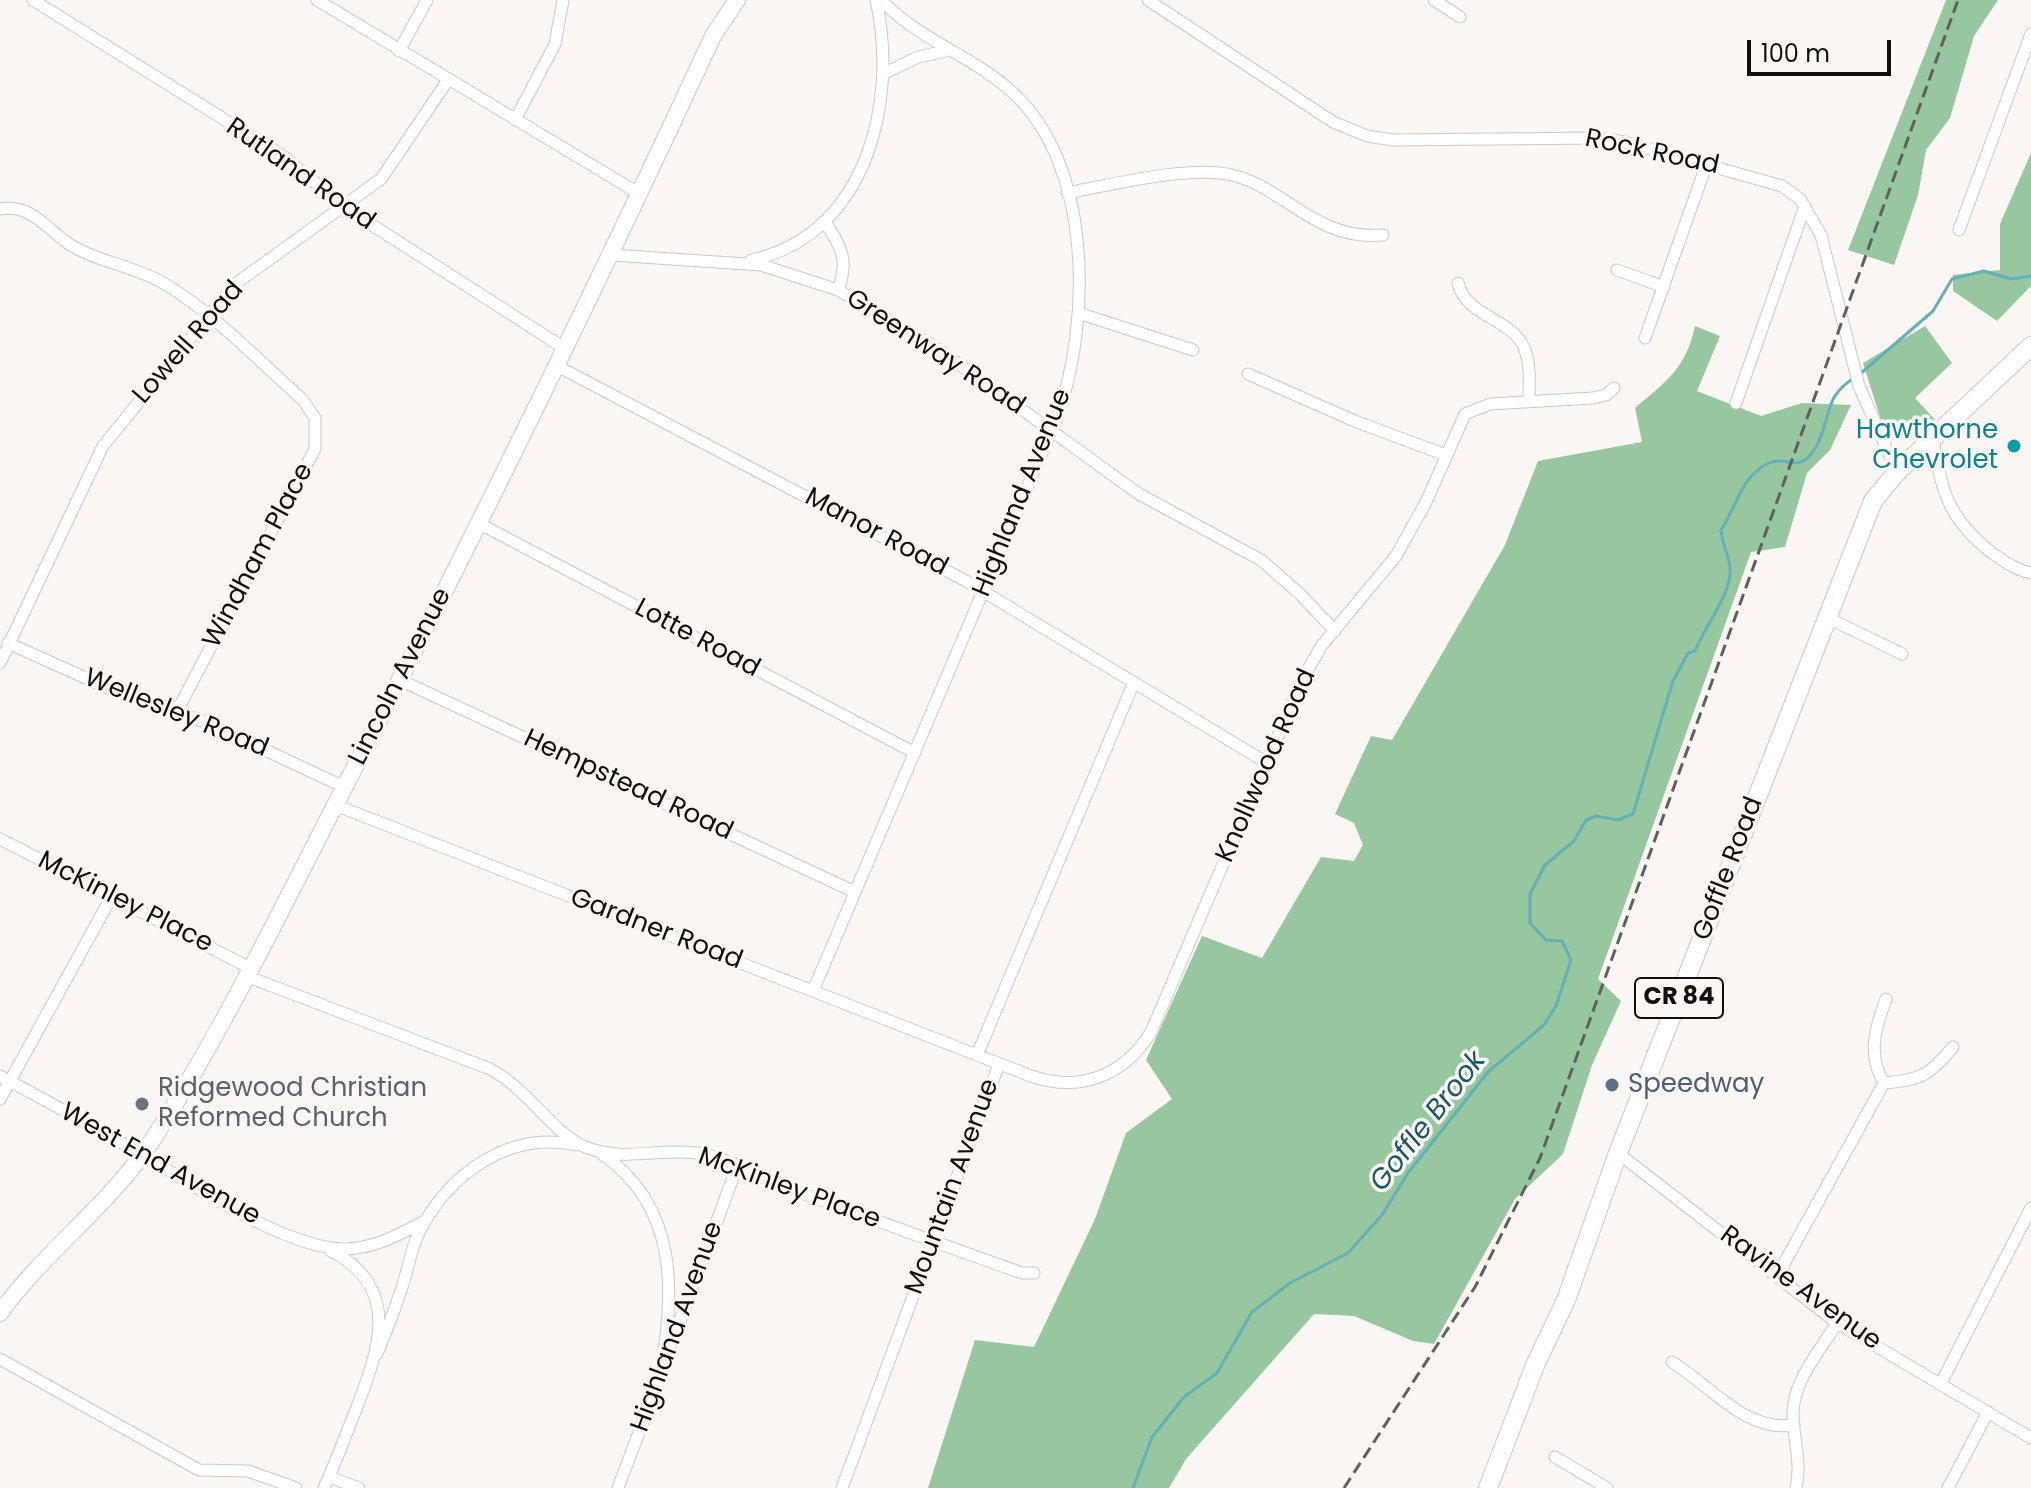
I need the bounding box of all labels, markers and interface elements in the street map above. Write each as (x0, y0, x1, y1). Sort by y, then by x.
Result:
scale bar (1751, 24, 1895, 74)
text: 100 m (1761, 37, 1830, 70)
street label: Rutland Road (220, 112, 380, 238)
street label: Rock Road (1582, 124, 1722, 182)
street label: Lowell Road (127, 275, 251, 411)
street label: Greenway Road (840, 284, 1030, 422)
street label: Highland Avenue (967, 385, 1079, 601)
place label: Hawthorne Chevrolet (1856, 415, 1998, 476)
marker: Hawthorne Chevrolet (2005, 437, 2023, 455)
street label: Windham Place (197, 458, 321, 654)
street label: Manor Road (799, 482, 953, 584)
street label: Lincoln Avenue (343, 583, 459, 771)
street label: Lotte Road (629, 593, 765, 685)
street label: Wellesley Road (79, 663, 273, 765)
street label: Knollwood Road (1210, 664, 1324, 868)
street label: Hempstead Road (518, 724, 738, 848)
street label: Goffle Road (1687, 793, 1771, 945)
street label: McKinley Place (32, 846, 218, 960)
street label: Gardner Road (565, 883, 747, 977)
road number: CR 84 (1635, 978, 1723, 1018)
water label: Goffle Brook (1364, 1045, 1494, 1199)
place label: Speedway (1628, 1069, 1764, 1101)
place label: Ridgewood Christian Reformed Church (158, 1073, 427, 1134)
street label: Mountain Avenue (900, 1075, 1006, 1299)
marker: Speedway (1603, 1076, 1621, 1094)
marker: Ridgewood Christian Reformed Church (133, 1095, 151, 1113)
street label: West End Avenue (55, 1097, 265, 1233)
street label: McKinley Place (694, 1142, 884, 1236)
street label: Highland Avenue (625, 1218, 731, 1436)
street label: Ravine Avenue (1713, 1220, 1887, 1358)

